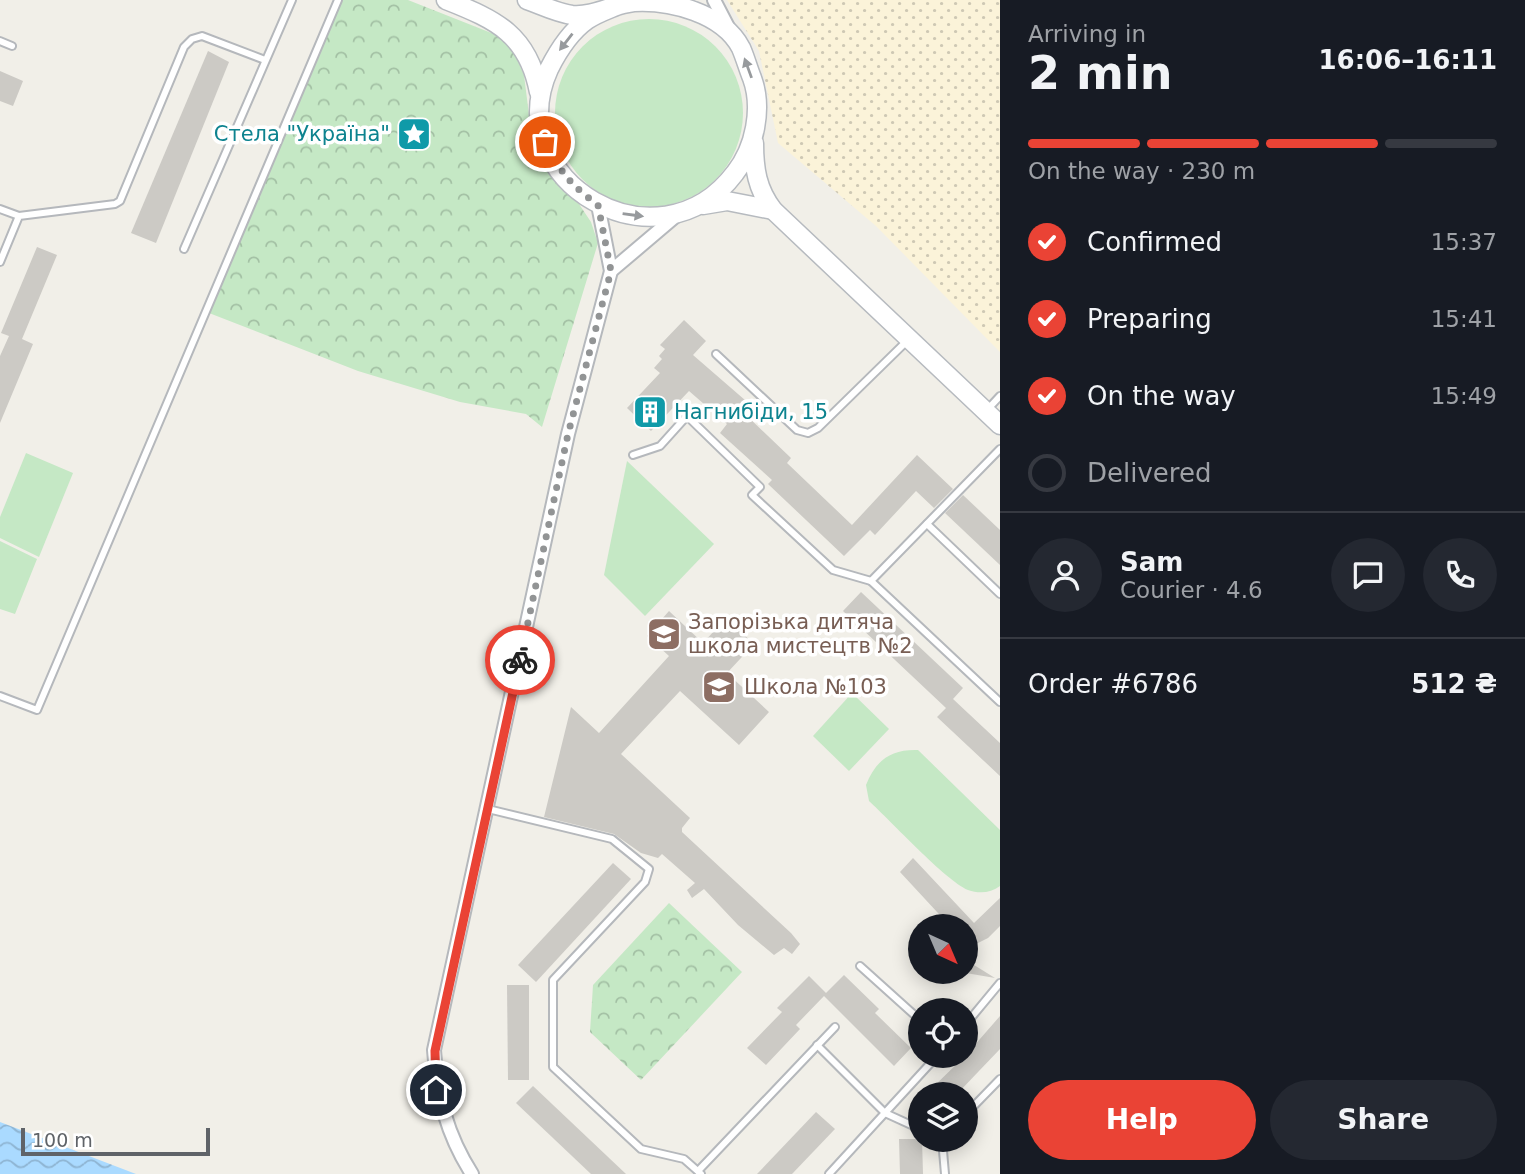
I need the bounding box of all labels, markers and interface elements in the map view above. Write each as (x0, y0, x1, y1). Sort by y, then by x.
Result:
text: Arriving in (1028, 21, 1146, 47)
one-way arrow (559, 33, 573, 51)
text: 16:06–16:11 (1318, 45, 1497, 75)
text: 2 min (1028, 46, 1172, 100)
one-way arrow (742, 57, 753, 78)
pin (515, 112, 575, 172)
place icon: Стела "Україна" (395, 115, 433, 153)
place label: Стела "Україна" (214, 122, 390, 146)
icon: bag (526, 123, 564, 161)
text: On the way · 230 m (1028, 158, 1255, 184)
one-way arrow (622, 210, 644, 221)
icon: check (1028, 223, 1066, 261)
text: Confirmed (1087, 227, 1222, 257)
text: 15:37 (1431, 229, 1497, 255)
icon: check (1028, 300, 1066, 338)
text: Preparing (1087, 304, 1212, 334)
text: 15:41 (1431, 306, 1497, 332)
icon: check (1028, 377, 1066, 415)
text: On the way (1087, 381, 1236, 411)
text: 15:49 (1431, 383, 1497, 409)
building icon: Нагнибіди, 15 (631, 393, 669, 431)
place label: Нагнибіди, 15 (674, 400, 828, 424)
text: Delivered (1087, 458, 1211, 488)
button: person (1028, 538, 1102, 612)
button: chat (1331, 538, 1405, 612)
button: phone (1423, 538, 1497, 612)
text: Sam (1120, 547, 1183, 577)
text: Courier · 4.6 (1120, 577, 1263, 603)
place label: Запорізька дитяча школа мистецтв №2 (688, 610, 913, 658)
school or university icon: Запорізька дитяча школа мистецтв №2 (645, 615, 683, 653)
courier (485, 625, 555, 695)
icon: bike (501, 641, 539, 679)
school or university icon: Школа №103 (700, 668, 738, 706)
text: Order #6786 (1028, 669, 1198, 699)
text: 512 ₴ (1411, 669, 1497, 699)
place label: Школа №103 (744, 675, 887, 699)
north arrow (908, 914, 978, 984)
map controls (908, 914, 978, 1152)
button: locate (908, 998, 978, 1068)
pin (406, 1060, 466, 1120)
icon: home (417, 1071, 455, 1109)
button: Help (1028, 1080, 1256, 1160)
button: Share (1270, 1080, 1497, 1160)
button: layers (908, 1082, 978, 1152)
scale bar (21, 1125, 210, 1157)
text: 100 m (32, 1129, 93, 1151)

